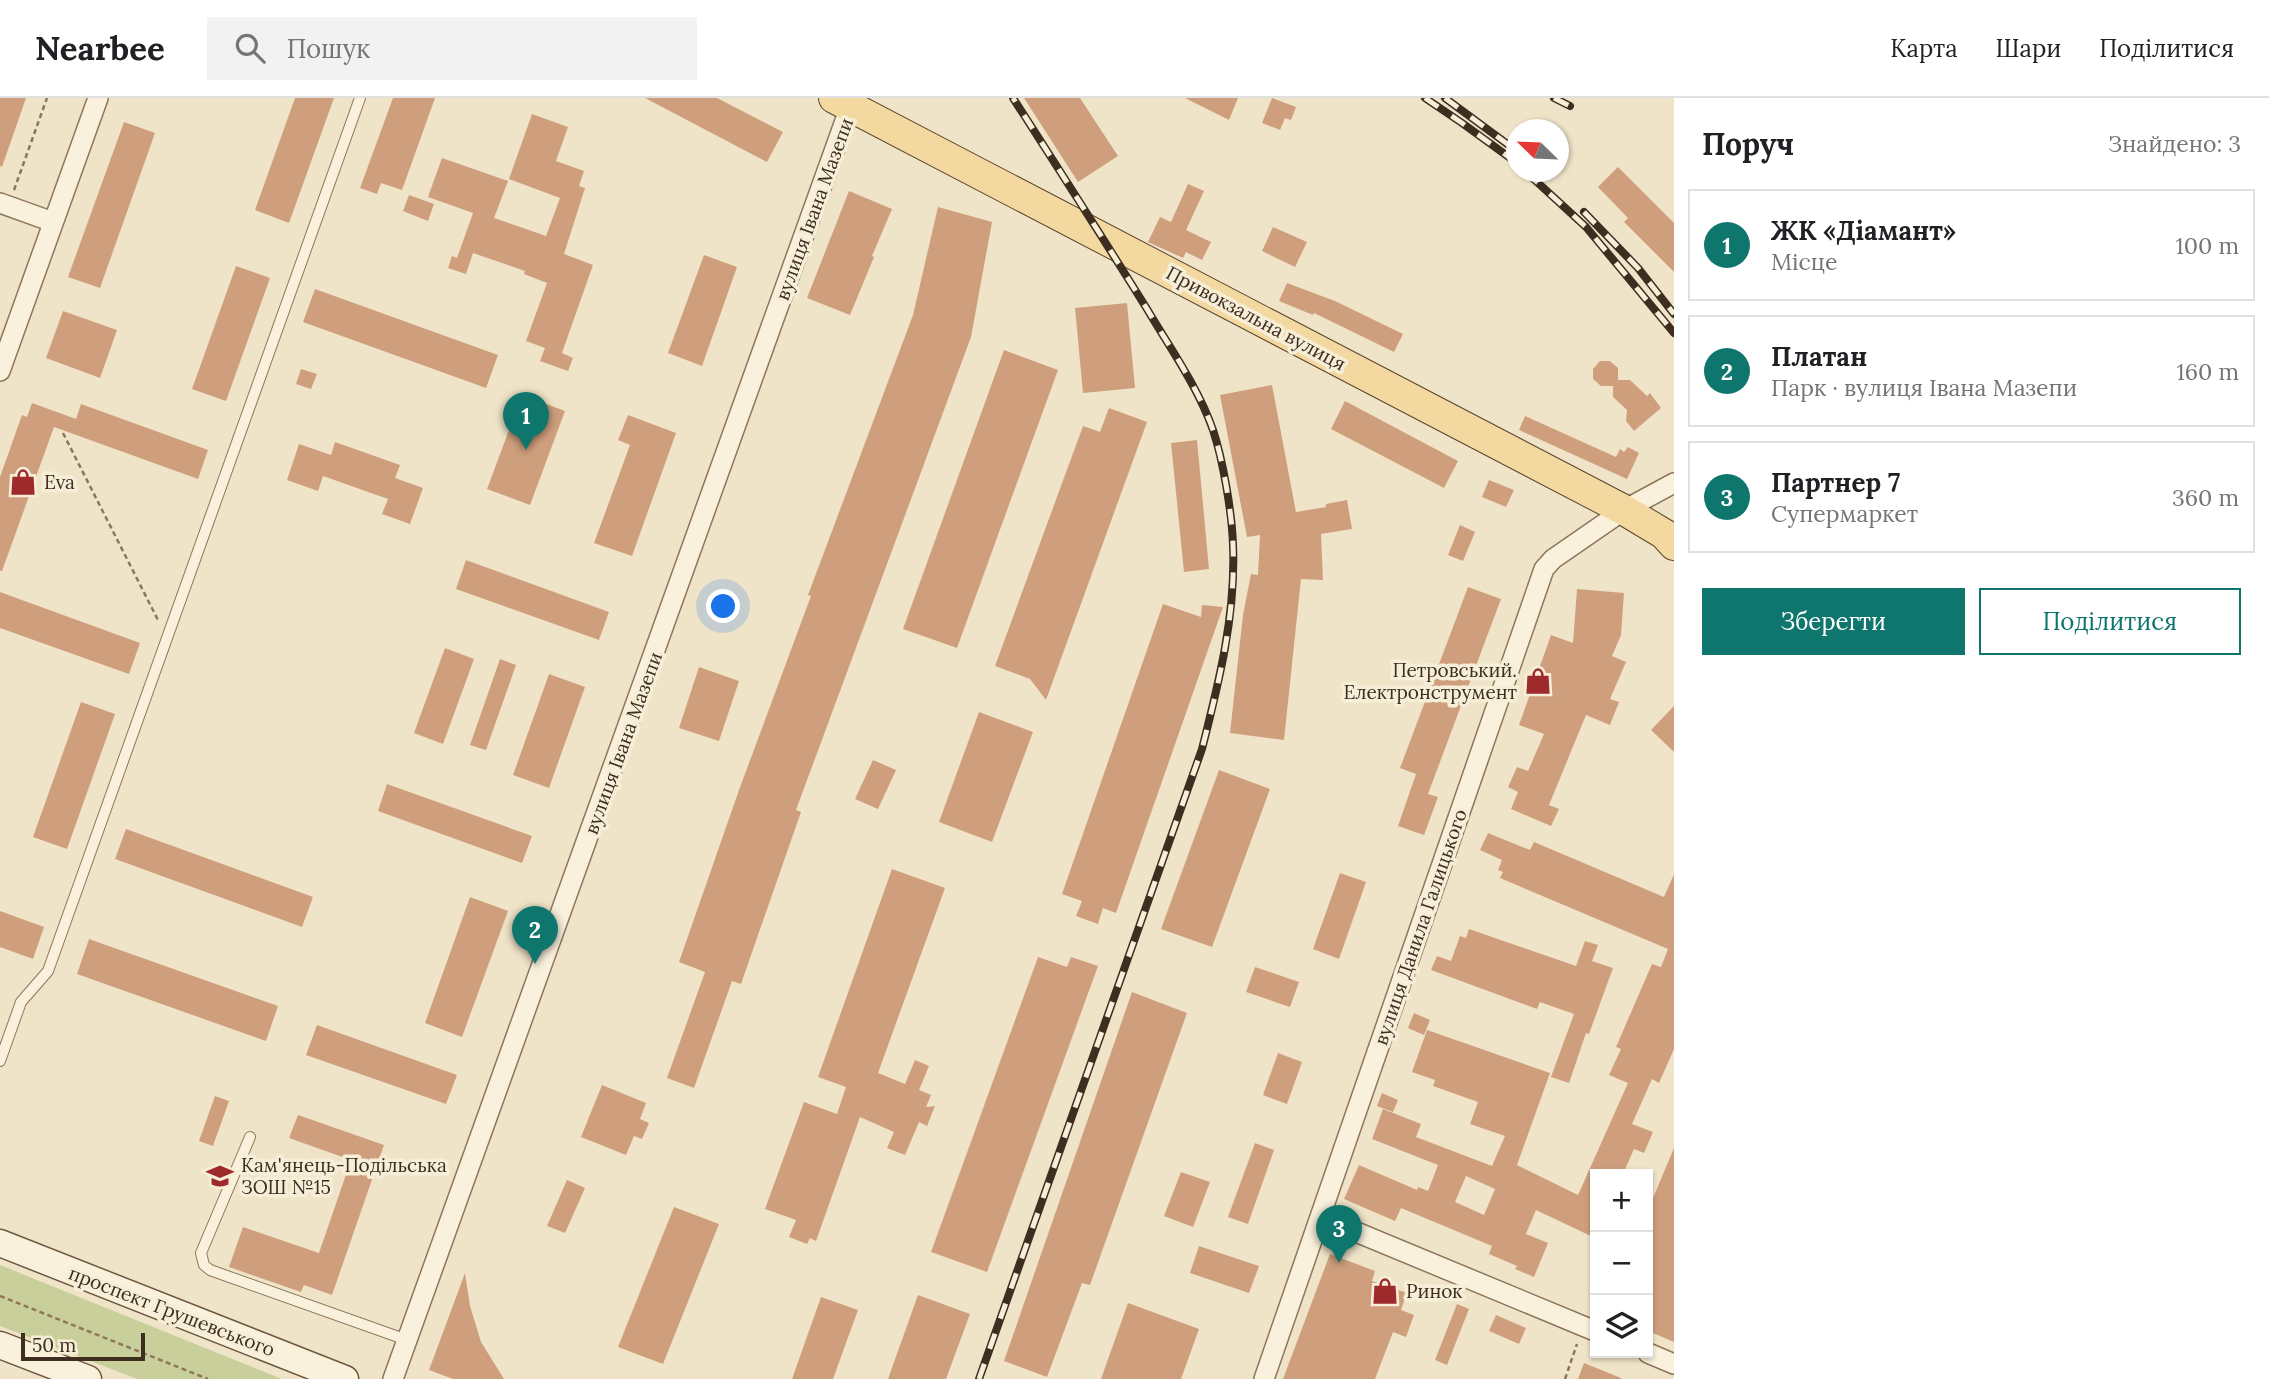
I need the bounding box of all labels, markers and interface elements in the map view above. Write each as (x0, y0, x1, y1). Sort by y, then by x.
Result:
search box (207, 17, 697, 80)
text: Nearbee (35, 27, 165, 69)
icon: search (231, 29, 269, 67)
text: Пошук (287, 32, 370, 65)
text: Карта (1890, 33, 1958, 64)
text: Шари (1996, 33, 2061, 64)
text: Поділитися (2099, 33, 2234, 64)
street label: вулиця Івана Мазепи (770, 114, 858, 304)
north arrow (1506, 119, 1569, 182)
text: Поруч (1702, 125, 1794, 163)
text: Знайдено: 3 (2108, 129, 2241, 158)
text: ЖК «Діамант» (1771, 214, 1956, 247)
text: 1 (1722, 231, 1732, 260)
text: 100 m (2175, 231, 2239, 260)
text: Місце (1771, 247, 1837, 276)
street label: Привокзальна вулиця (1162, 260, 1350, 376)
text: Платан (1771, 340, 1867, 373)
text: 2 (1721, 357, 1733, 386)
text: 160 m (2176, 357, 2239, 386)
text: Парк · вулиця Івана Мазепи (1771, 373, 2077, 402)
pin: 1 (503, 392, 549, 450)
text: Партнер 7 (1771, 466, 1900, 499)
shop icon: Eva (8, 467, 38, 497)
place label: Eva (44, 470, 75, 494)
text: 3 (1721, 483, 1733, 512)
text: 360 m (2172, 483, 2239, 512)
text: Супермаркет (1771, 499, 1918, 528)
button: Зберегти (1702, 588, 1965, 655)
button: Поділитися (1979, 588, 2241, 655)
your location (706, 589, 740, 623)
street label: вулиця Івана Мазепи (579, 648, 667, 838)
place label: Петровський. Електронструмент (1343, 658, 1517, 704)
shop icon: Петровський. Електронструмент (1523, 666, 1553, 696)
street label: вулиця Данила Галицького (1368, 806, 1472, 1048)
pin: 2 (512, 906, 558, 964)
place label: Кам'янець-Подільська ЗОШ №15 (241, 1153, 447, 1199)
school or university icon: Кам'янець-Подільська ЗОШ №15 (205, 1161, 235, 1191)
map controls (1590, 1169, 1653, 1358)
button: + (1590, 1169, 1653, 1232)
pin: 3 (1316, 1205, 1362, 1263)
button: − (1590, 1232, 1653, 1295)
street label: проспект Грушевського (66, 1261, 278, 1361)
shop icon: Ринок (1370, 1276, 1400, 1306)
place label: Ринок (1406, 1279, 1463, 1303)
button: layers (1590, 1295, 1653, 1358)
scale bar (21, 1330, 145, 1362)
text: 50 m (32, 1333, 76, 1357)

